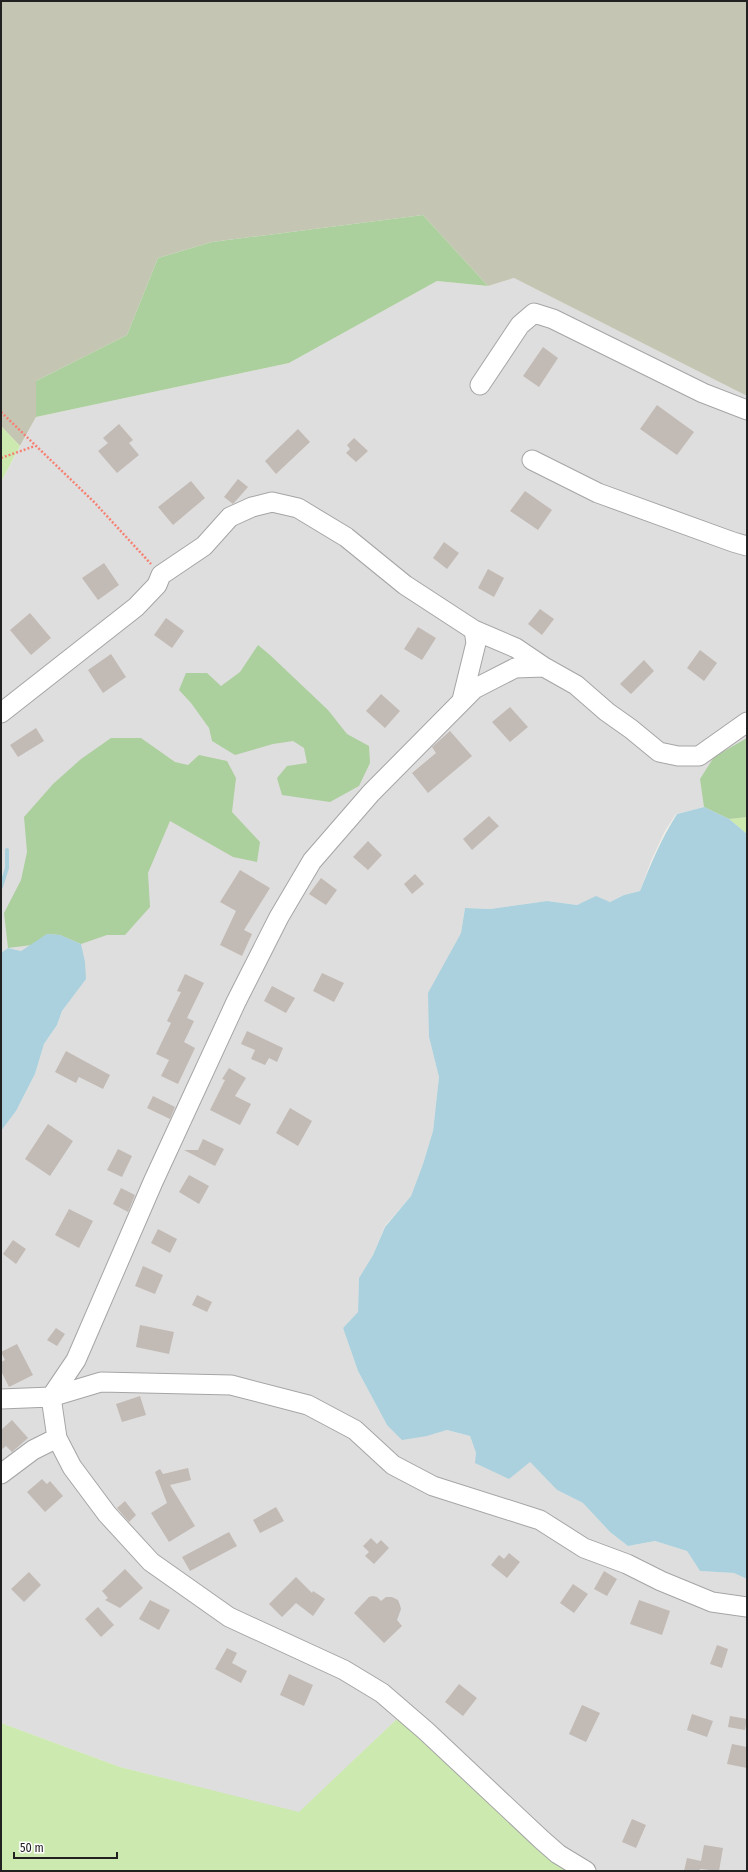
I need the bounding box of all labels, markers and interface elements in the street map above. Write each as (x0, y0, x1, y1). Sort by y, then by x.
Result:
scale bar (14, 1834, 117, 1860)
text: 50 m (20, 1841, 44, 1855)

